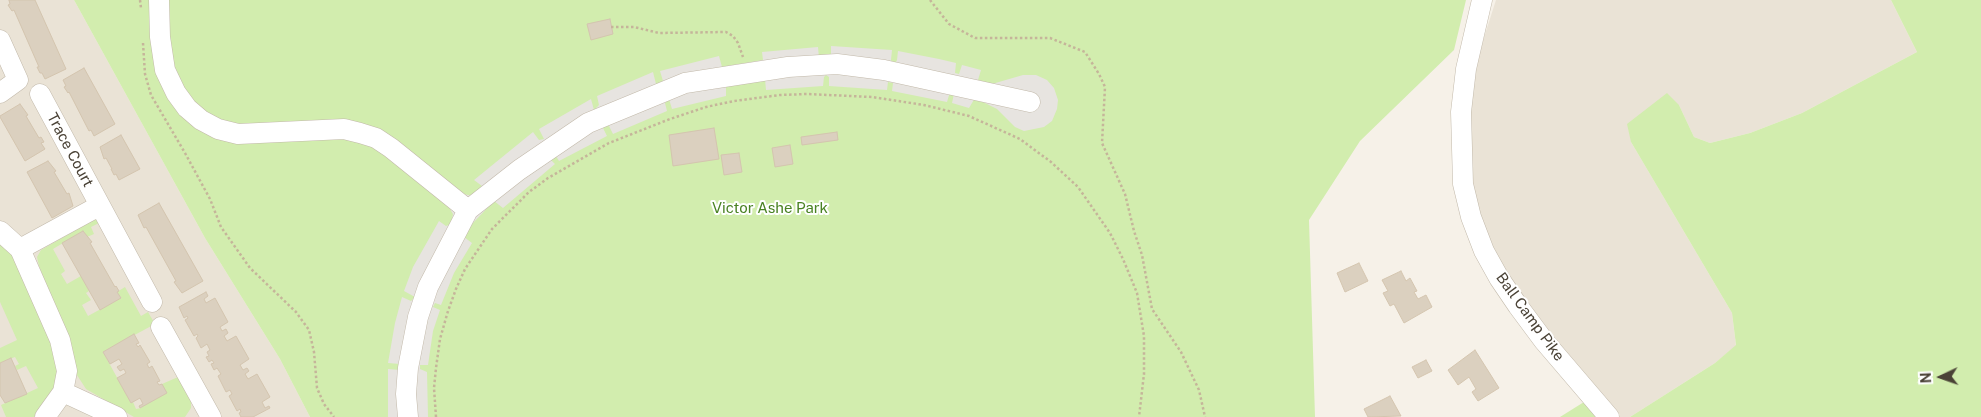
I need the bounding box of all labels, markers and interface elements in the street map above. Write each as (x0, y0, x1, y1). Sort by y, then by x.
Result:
street label: Trace Court (43, 110, 97, 190)
park label: Victor Ashe Park (712, 199, 828, 217)
street label: Ball Camp Pike (1492, 269, 1568, 365)
north arrow (1916, 352, 1966, 402)
text: N (1918, 372, 1934, 384)

